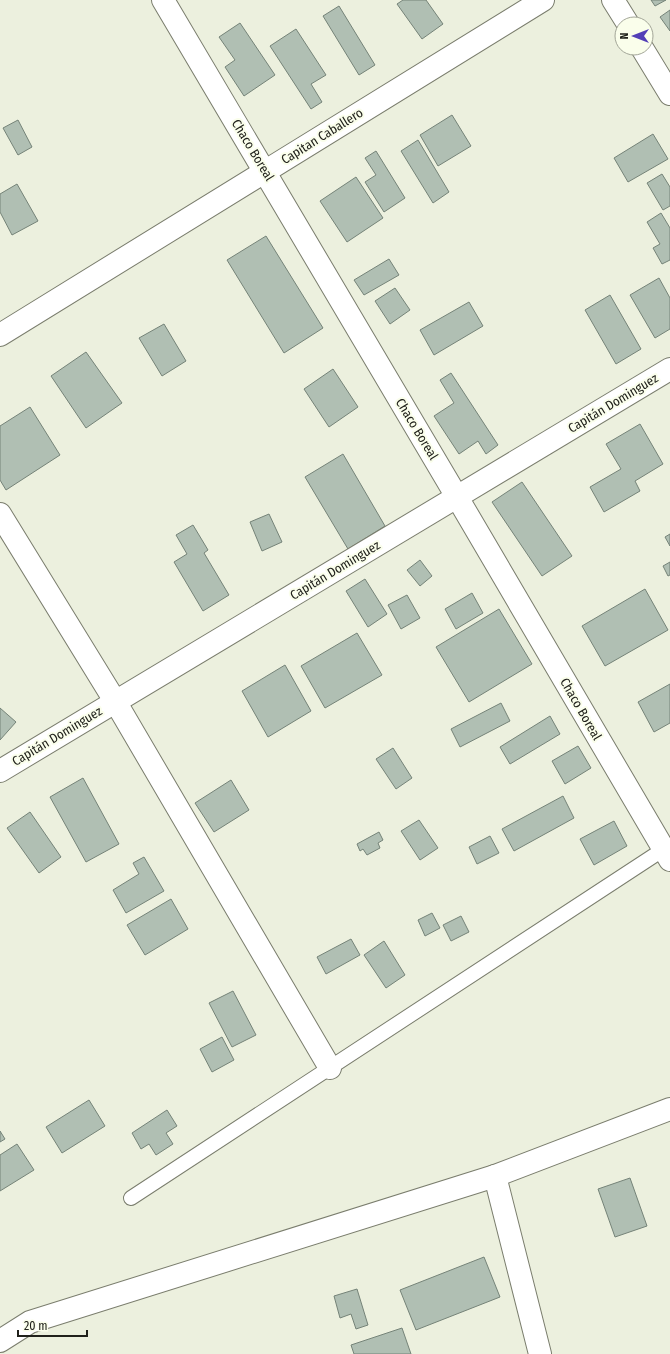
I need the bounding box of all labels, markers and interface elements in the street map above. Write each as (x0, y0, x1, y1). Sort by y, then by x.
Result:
north arrow (614, 16, 654, 56)
text: N (618, 33, 631, 39)
street label: Capitan Caballero (278, 105, 366, 167)
street label: Chaco Boreal (229, 117, 277, 184)
street label: Capitán Dominguez (565, 370, 661, 436)
street label: Chaco Boreal (393, 396, 441, 463)
street label: Capitán Dominguez (287, 537, 383, 603)
street label: Chaco Boreal (557, 675, 605, 743)
street label: Capitán Dominguez (9, 703, 105, 769)
scale bar (18, 1312, 87, 1338)
text: 20 m (24, 1319, 48, 1333)

